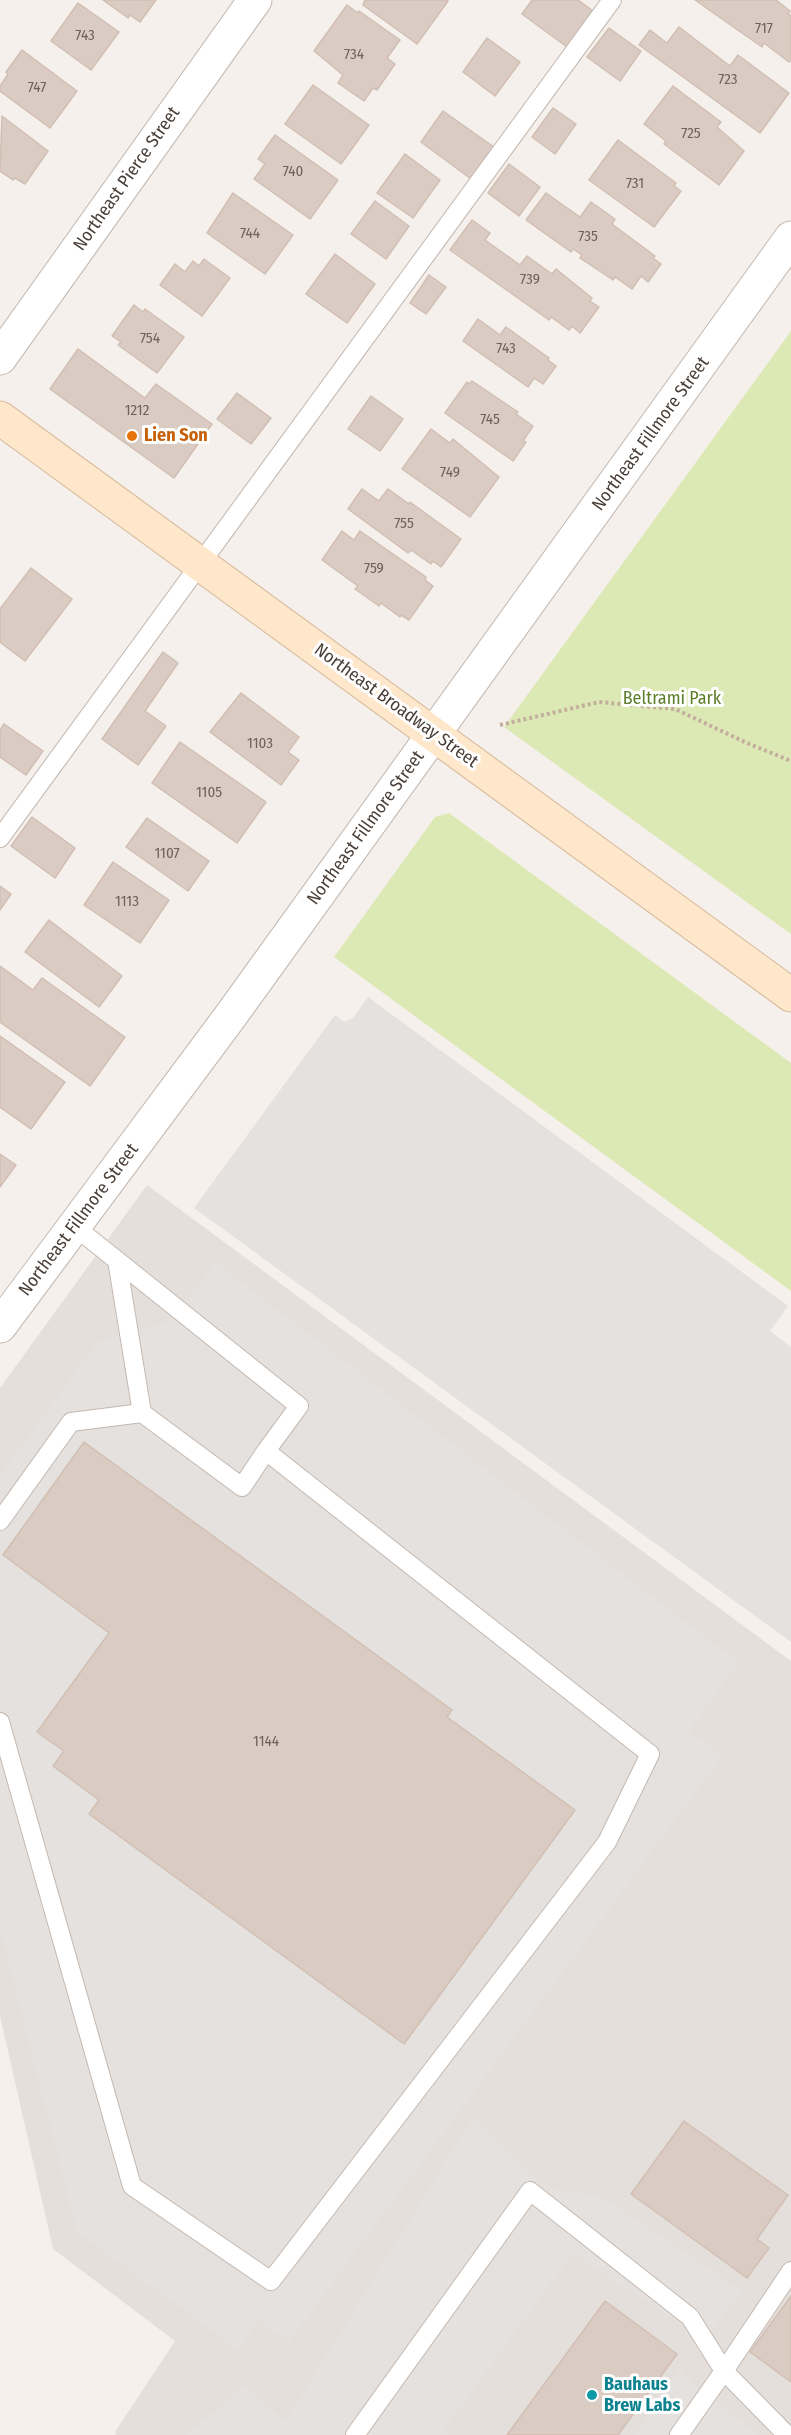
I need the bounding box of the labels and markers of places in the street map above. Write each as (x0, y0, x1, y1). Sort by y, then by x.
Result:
place label: Lien Son (144, 425, 208, 447)
marker: Lien Son (125, 429, 139, 443)
place label: Bauhaus Brew Labs (604, 2374, 680, 2416)
marker: Bauhaus Brew Labs (585, 2388, 599, 2402)

